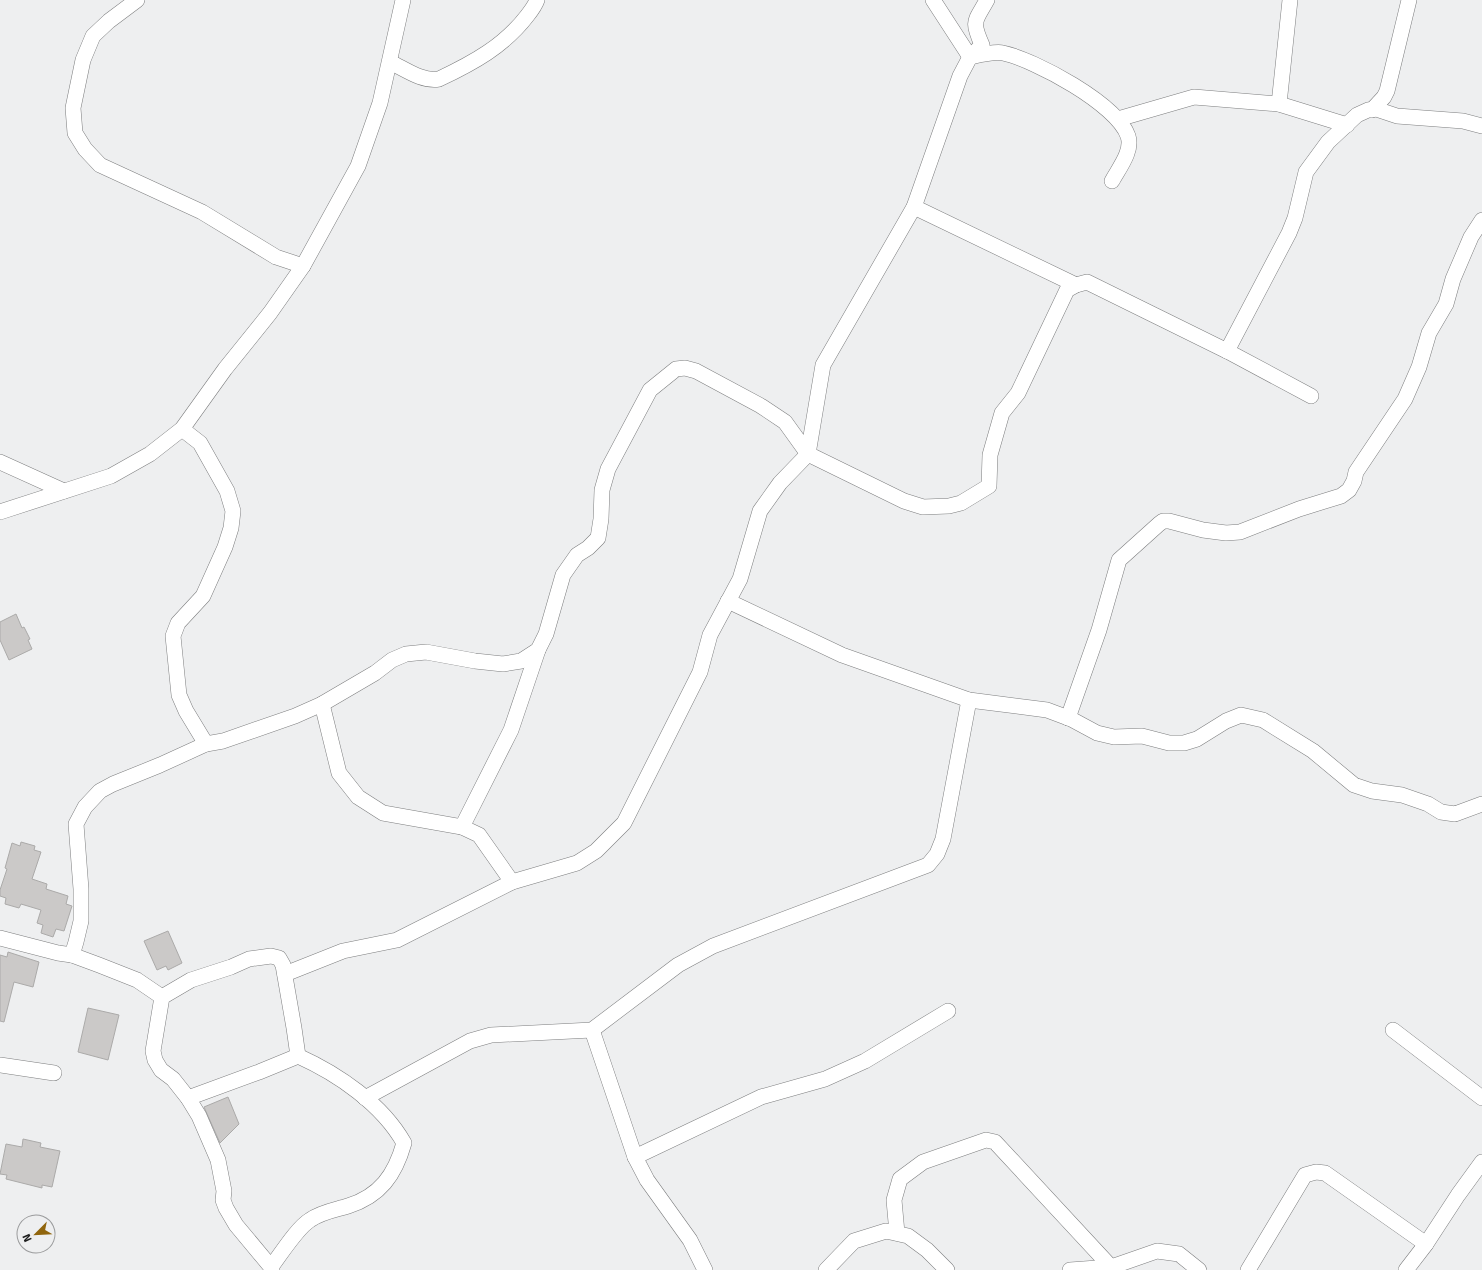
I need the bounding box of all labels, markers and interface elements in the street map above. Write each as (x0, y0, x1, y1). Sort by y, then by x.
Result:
north arrow (16, 1214, 56, 1254)
text: N (20, 1232, 35, 1244)

